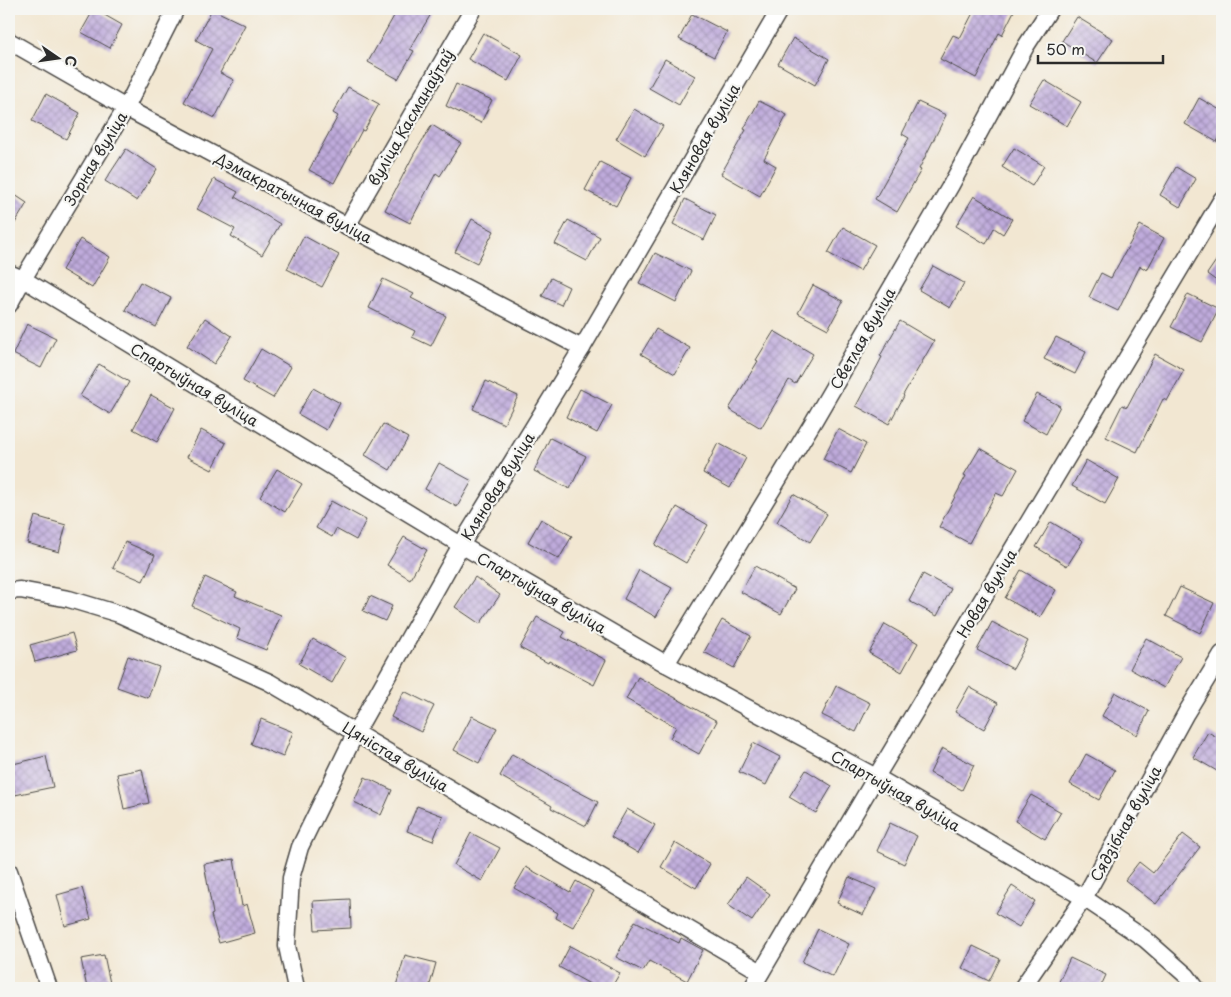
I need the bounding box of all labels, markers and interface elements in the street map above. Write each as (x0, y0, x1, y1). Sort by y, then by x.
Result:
north arrow (32, 32, 82, 82)
scale bar (1038, 32, 1164, 64)
text: 50 m (1046, 37, 1085, 60)
street label: вуліца Касманаўтаў (361, 44, 459, 190)
text: С (60, 54, 83, 69)
street label: Кляновая вуліца (663, 78, 745, 197)
street label: Зорная вуліца (58, 106, 133, 209)
street label: Дэмакратычная вуліца (211, 145, 377, 249)
street label: Светлая вуліца (824, 282, 901, 393)
street label: Спартыўная вуліца (126, 337, 264, 432)
street label: Кляновая вуліца (455, 427, 540, 545)
street label: Новая вуліца (950, 543, 1022, 642)
street label: Спартыўная вуліца (473, 546, 612, 639)
street label: Цяністая вуліца (338, 715, 454, 797)
street label: Спартыўная вуліца (827, 744, 966, 837)
street label: Сядзібная вуліца (1084, 760, 1167, 885)

